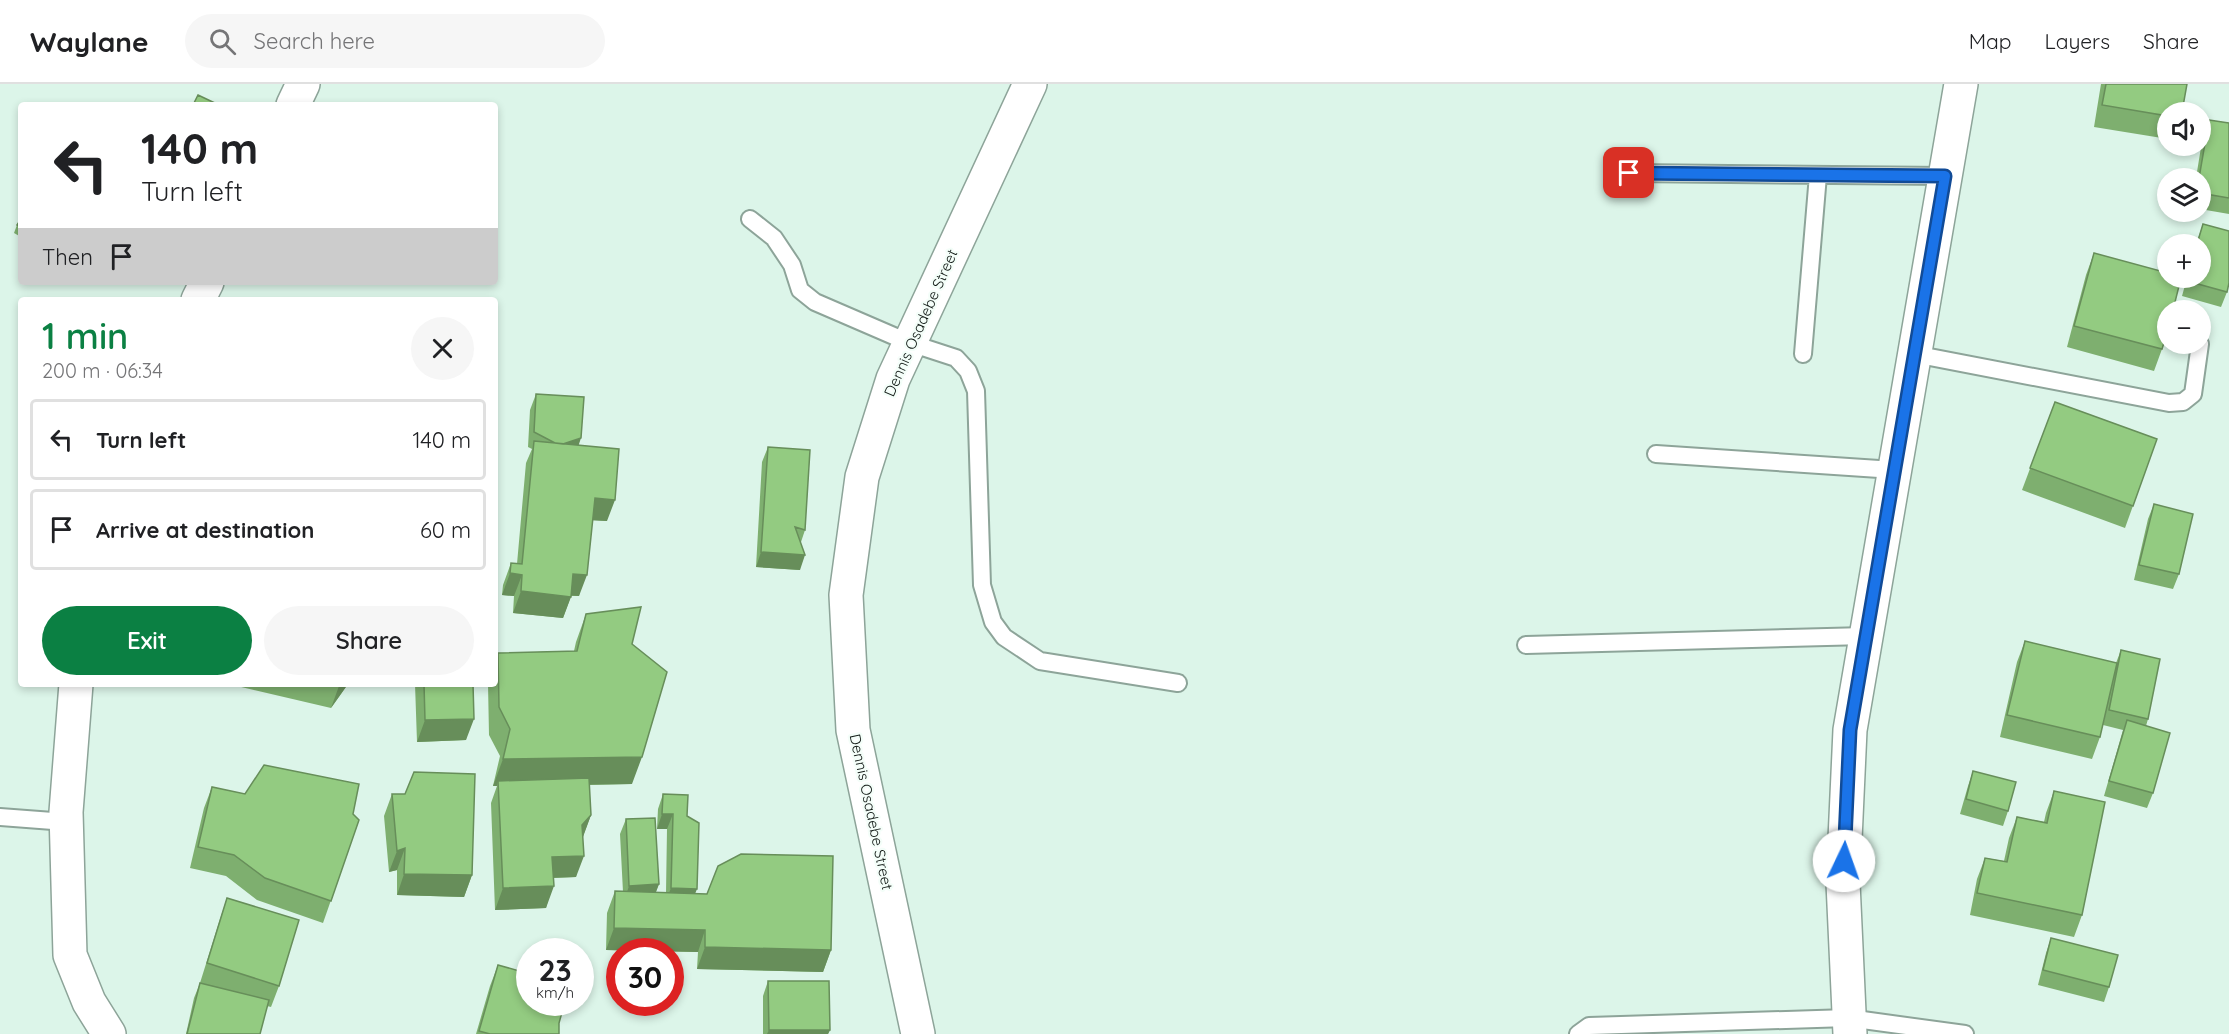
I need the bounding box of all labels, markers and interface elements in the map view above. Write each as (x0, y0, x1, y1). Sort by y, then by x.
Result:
search box (185, 14, 605, 68)
text: Waylane (30, 24, 149, 59)
icon: search (206, 25, 239, 58)
text: Search here (254, 27, 375, 55)
text: Map (1969, 28, 2012, 54)
text: Layers (2045, 28, 2110, 54)
text: Share (2143, 28, 2199, 54)
map controls (2157, 102, 2211, 354)
button: sound (2157, 102, 2211, 156)
text: 140 m (141, 122, 258, 175)
icon: left (42, 126, 120, 204)
pin (1603, 147, 1654, 198)
icon: arrive (1612, 156, 1645, 189)
button: layers (2157, 168, 2211, 222)
text: Turn left (141, 174, 243, 208)
button: + (2157, 234, 2211, 288)
icon: arrive (105, 240, 138, 273)
text: Then (42, 243, 93, 271)
street label: Dennis Osadebe Street (880, 246, 962, 399)
button: − (2157, 300, 2211, 354)
text: 1 min (42, 313, 128, 358)
button: close (411, 317, 474, 380)
text: 200 m · 06:34 (42, 358, 163, 383)
icon: left (45, 423, 78, 456)
text: Turn left (96, 426, 186, 454)
text: 140 m (412, 426, 471, 454)
icon: arrive (45, 513, 78, 546)
text: Arrive at destination (96, 516, 314, 544)
text: 60 m (420, 516, 471, 544)
button: Exit (42, 606, 252, 675)
button: Share (264, 606, 474, 675)
street label: Dennis Osadebe Street (846, 732, 897, 892)
position arrow (1812, 829, 1876, 893)
speed limit sign: 30 (606, 938, 684, 1016)
text: 23 (538, 951, 572, 989)
text: km/h (536, 983, 574, 1002)

